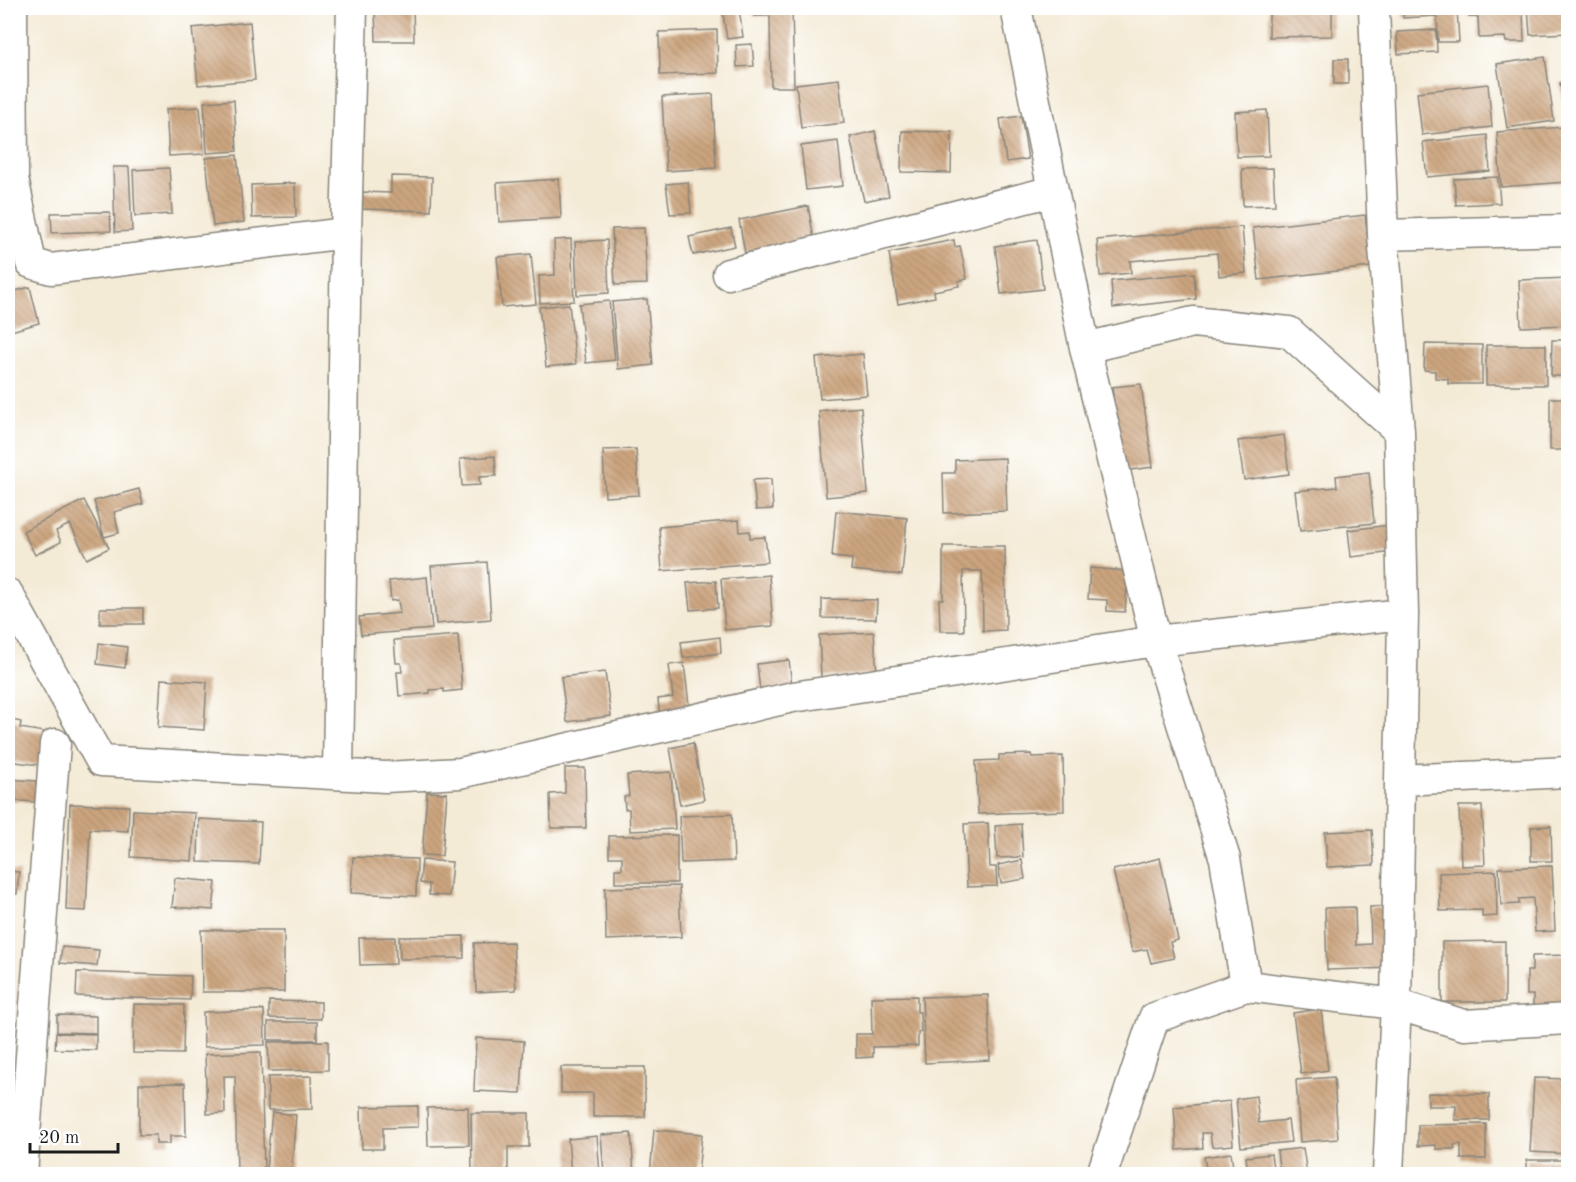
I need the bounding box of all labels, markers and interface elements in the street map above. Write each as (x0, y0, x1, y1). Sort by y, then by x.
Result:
scale bar (30, 1116, 118, 1154)
text: 20 m (39, 1129, 79, 1147)

